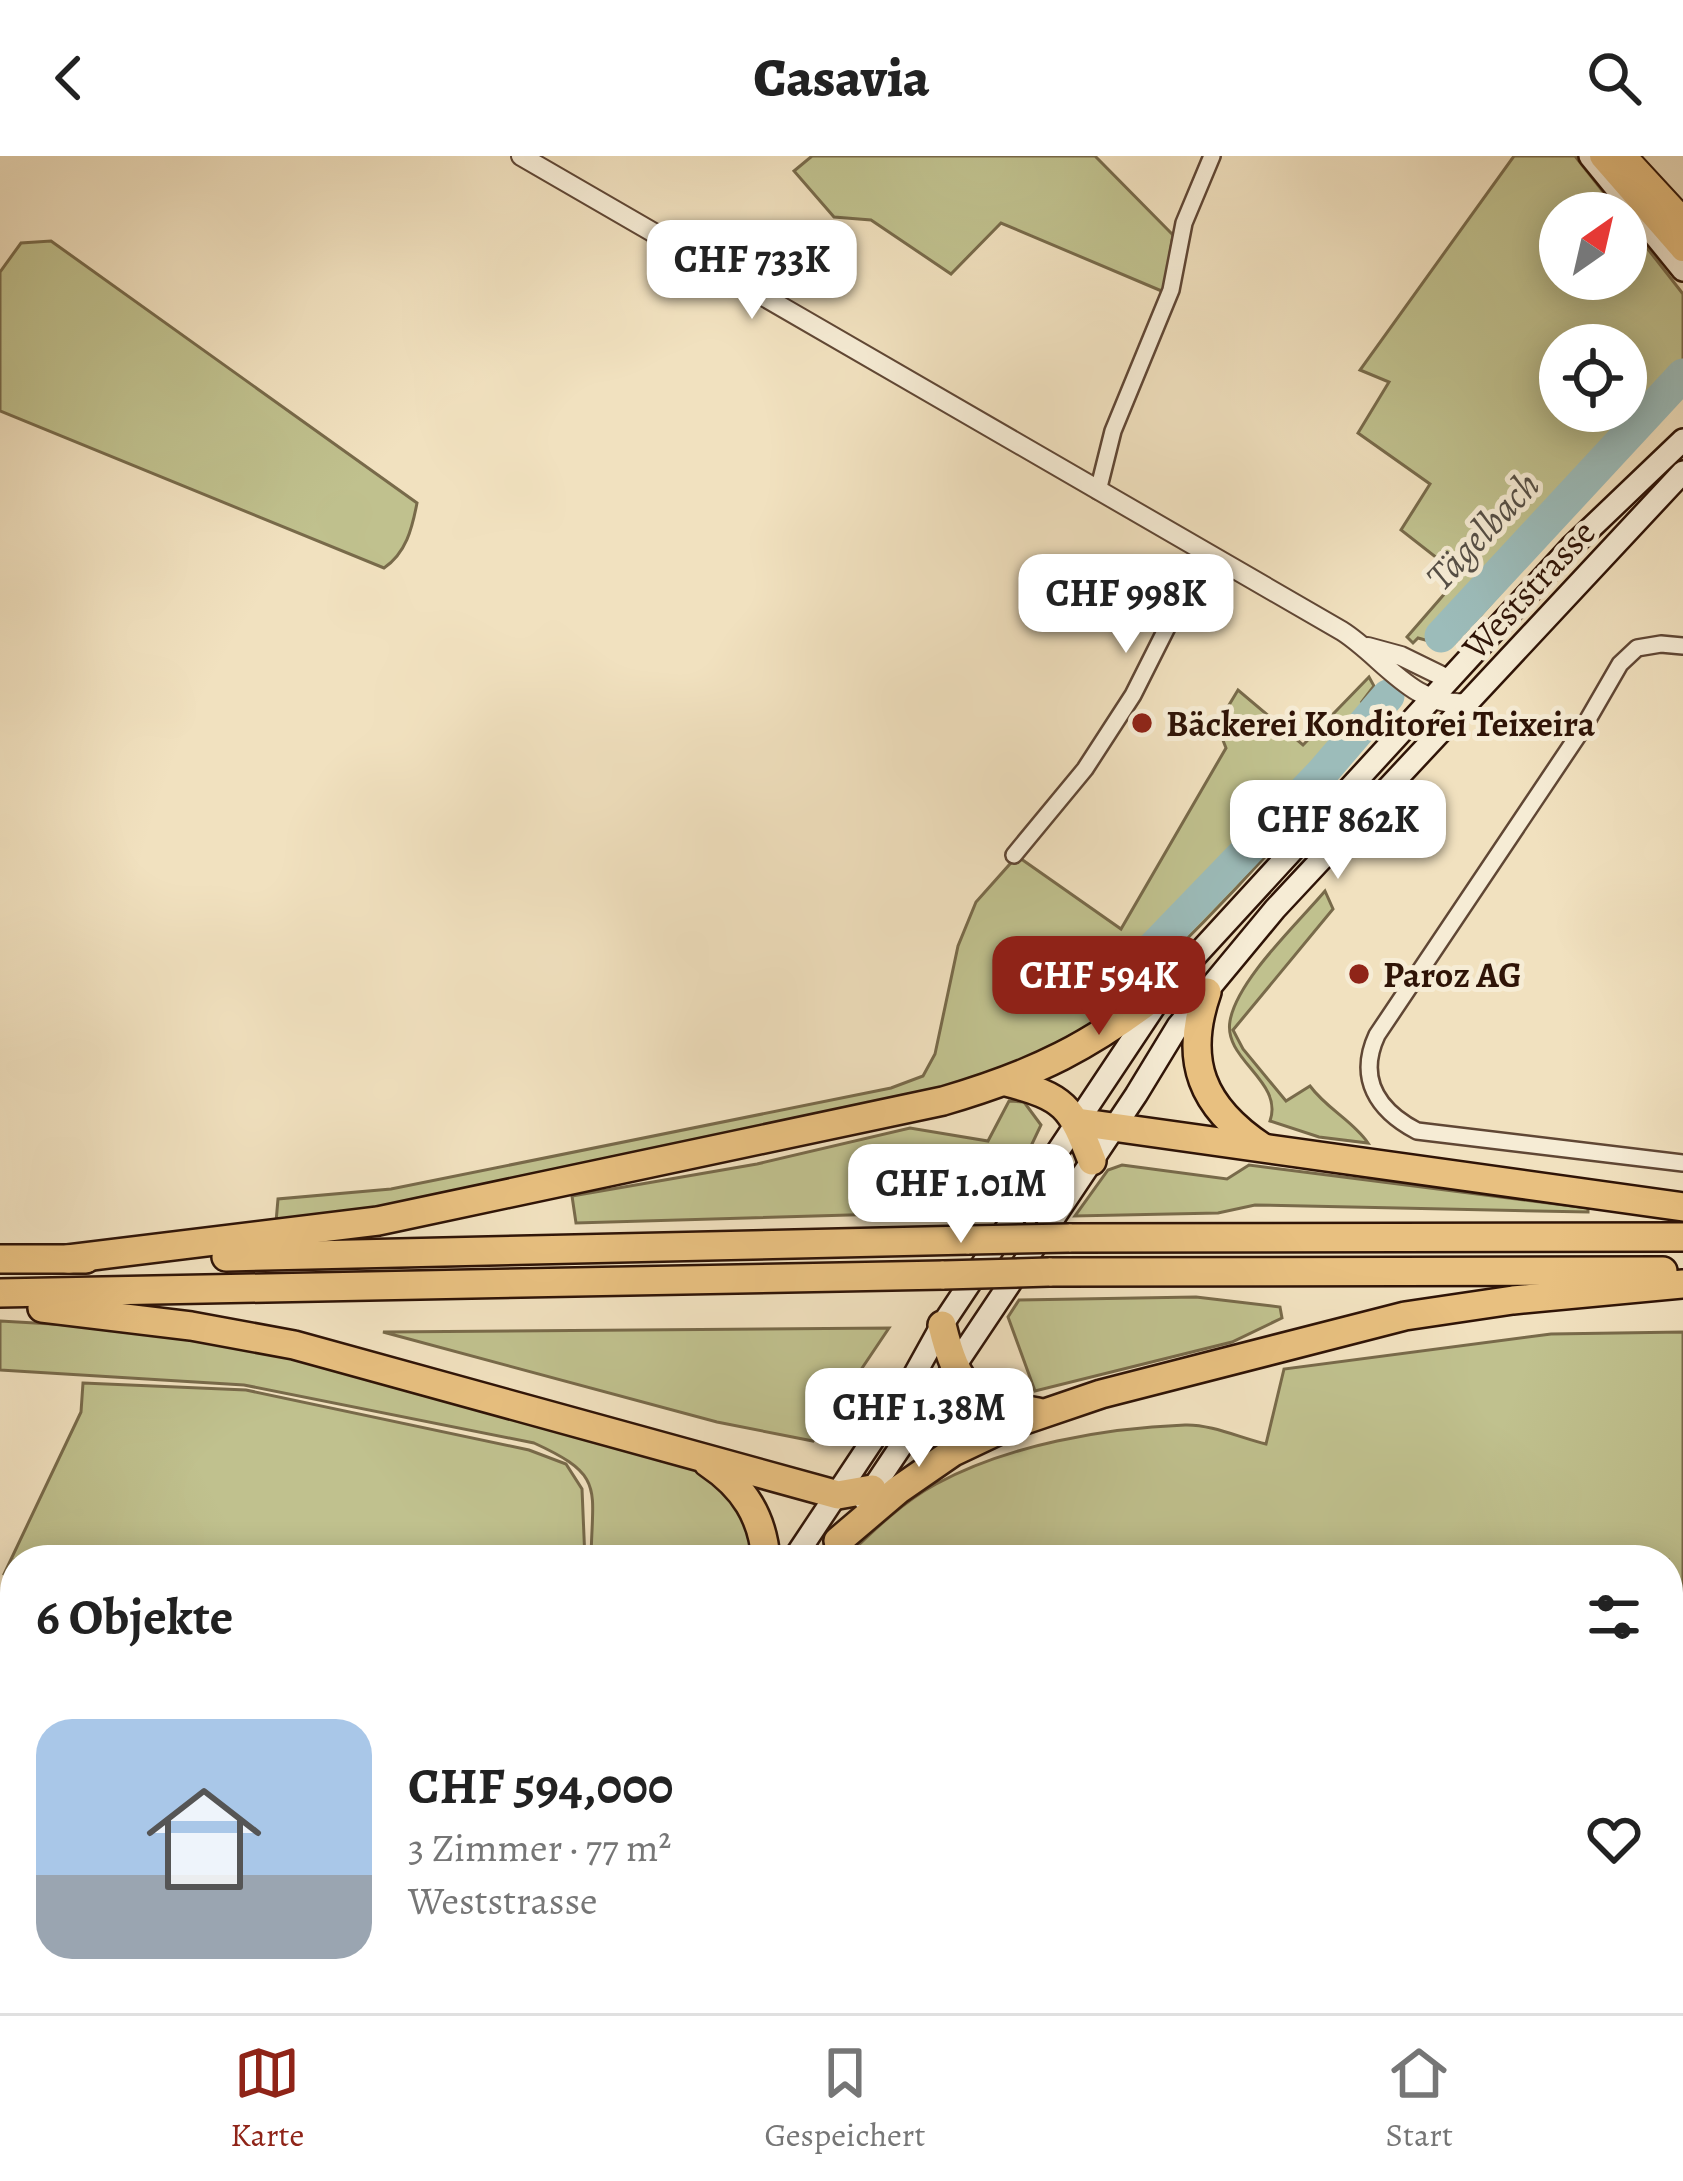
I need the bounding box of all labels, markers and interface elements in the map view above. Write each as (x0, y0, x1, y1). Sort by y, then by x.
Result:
text: Casavia (753, 41, 930, 115)
icon: back (36, 45, 102, 111)
icon: search (1581, 45, 1647, 111)
north arrow (1539, 192, 1647, 300)
map controls (1539, 192, 1647, 432)
pin: CHF 733K (628, 220, 876, 322)
text: CHF 733K (674, 232, 830, 285)
button: locate (1539, 324, 1647, 432)
water label: Tägelbach (1413, 459, 1551, 602)
street label: Weststrasse (1450, 509, 1606, 671)
pin: CHF 998K (1002, 554, 1250, 656)
text: CHF 998K (1045, 566, 1207, 619)
place label: Bäckerei Konditorei Teixeira (1166, 699, 1596, 748)
marker: Bäckerei Konditorei Teixeira (1129, 710, 1155, 736)
pin: CHF 862K (1214, 780, 1462, 882)
text: CHF 862K (1257, 792, 1419, 845)
pin: CHF 594K (975, 936, 1223, 1038)
text: CHF 594K (1019, 948, 1179, 1001)
place label: Paroz AG (1383, 950, 1522, 999)
marker: Paroz AG (1346, 961, 1372, 987)
pin: CHF 1.01M (824, 1144, 1098, 1246)
text: CHF 1.01M (875, 1156, 1047, 1209)
pin: CHF 1.38M (782, 1368, 1056, 1470)
text: CHF 1.38M (832, 1380, 1006, 1433)
text: 6 Objekte (36, 1582, 233, 1652)
icon: filters (1581, 1584, 1647, 1650)
text: CHF 594,000 (408, 1751, 674, 1821)
icon: home (132, 1767, 276, 1911)
icon: heart (1581, 1806, 1647, 1872)
text: 3 Zimmer · 77 m² (408, 1821, 671, 1874)
text: Weststrasse (408, 1874, 598, 1927)
tab: Karte (230, 2040, 304, 2157)
tab: Gespeichert (764, 2040, 925, 2157)
tab: Start (1386, 2040, 1453, 2157)

